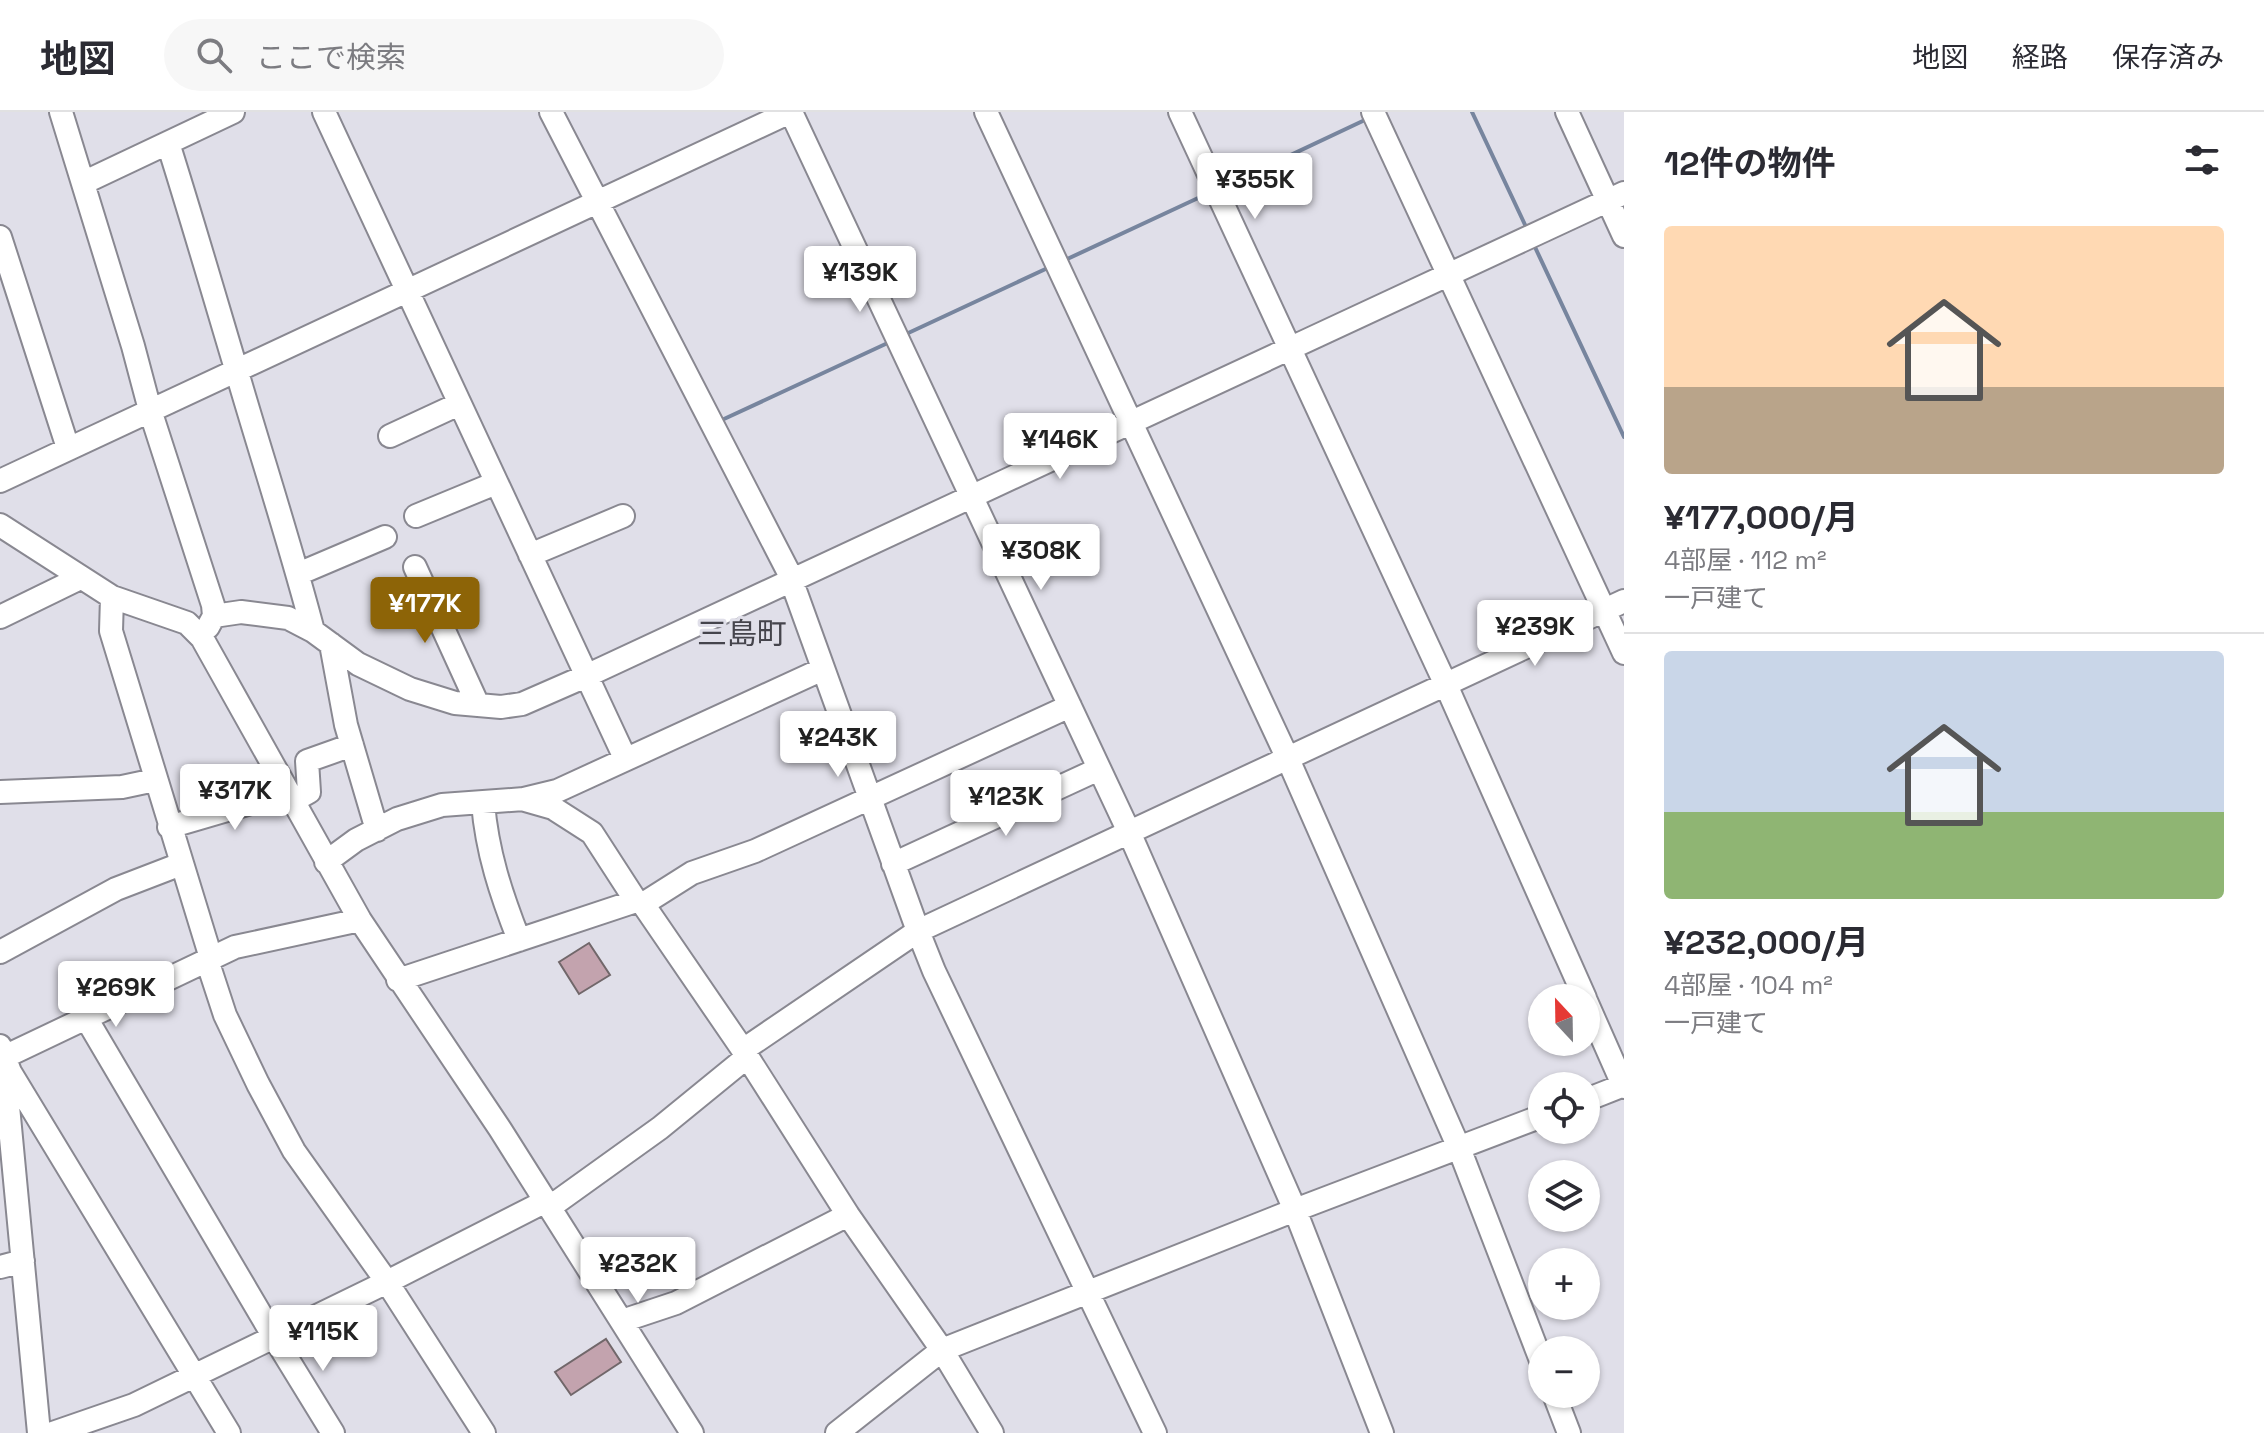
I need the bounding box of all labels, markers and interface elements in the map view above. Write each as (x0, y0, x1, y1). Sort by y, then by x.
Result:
search box (164, 19, 724, 91)
icon: search (192, 33, 236, 77)
text: 地図 (40, 35, 116, 83)
text: ここで検索 (256, 38, 406, 77)
text: 地図 (1912, 39, 1968, 75)
text: 経路 (2012, 39, 2068, 75)
text: 保存済み (2112, 39, 2224, 75)
icon: filters (2180, 138, 2224, 182)
text: 12件の物件 (1664, 142, 1836, 185)
pin: ¥355K (1199, 153, 1311, 221)
text: ¥355K (1215, 162, 1295, 196)
pin: ¥139K (804, 246, 916, 314)
text: ¥139K (822, 255, 898, 289)
icon: home (1872, 278, 2016, 422)
pin: ¥146K (1004, 413, 1116, 481)
text: ¥146K (1022, 422, 1098, 456)
text: ¥177,000/月 (1664, 496, 1859, 539)
pin: ¥308K (985, 524, 1097, 592)
text: ¥308K (1001, 533, 1081, 567)
text: 4部屋 · 112 m² (1664, 543, 1826, 577)
pin: ¥177K (369, 577, 481, 645)
text: 一戸建て (1664, 581, 1768, 615)
text: ¥177K (389, 586, 461, 620)
pin: ¥239K (1479, 600, 1591, 668)
text: ¥239K (1495, 609, 1575, 643)
district label: 三島町 (697, 614, 787, 653)
icon: home (1872, 703, 2016, 847)
pin: ¥243K (782, 711, 894, 779)
text: ¥243K (798, 720, 878, 754)
pin: ¥317K (179, 764, 291, 832)
pin: ¥123K (950, 770, 1062, 838)
text: ¥317K (198, 773, 272, 807)
text: ¥123K (968, 779, 1044, 813)
text: ¥232,000/月 (1664, 921, 1869, 964)
pin: ¥269K (60, 961, 172, 1029)
text: 4部屋 · 104 m² (1664, 968, 1833, 1002)
text: ¥269K (76, 970, 156, 1004)
north arrow (1528, 984, 1600, 1056)
map controls (1528, 984, 1600, 1408)
text: 一戸建て (1664, 1006, 1768, 1040)
button: locate (1528, 1072, 1600, 1144)
button: layers (1528, 1160, 1600, 1232)
pin: ¥232K (582, 1237, 694, 1305)
text: ¥232K (598, 1246, 678, 1280)
button: + (1528, 1248, 1600, 1320)
pin: ¥115K (267, 1305, 379, 1373)
text: ¥115K (287, 1314, 359, 1348)
button: − (1528, 1336, 1600, 1408)

